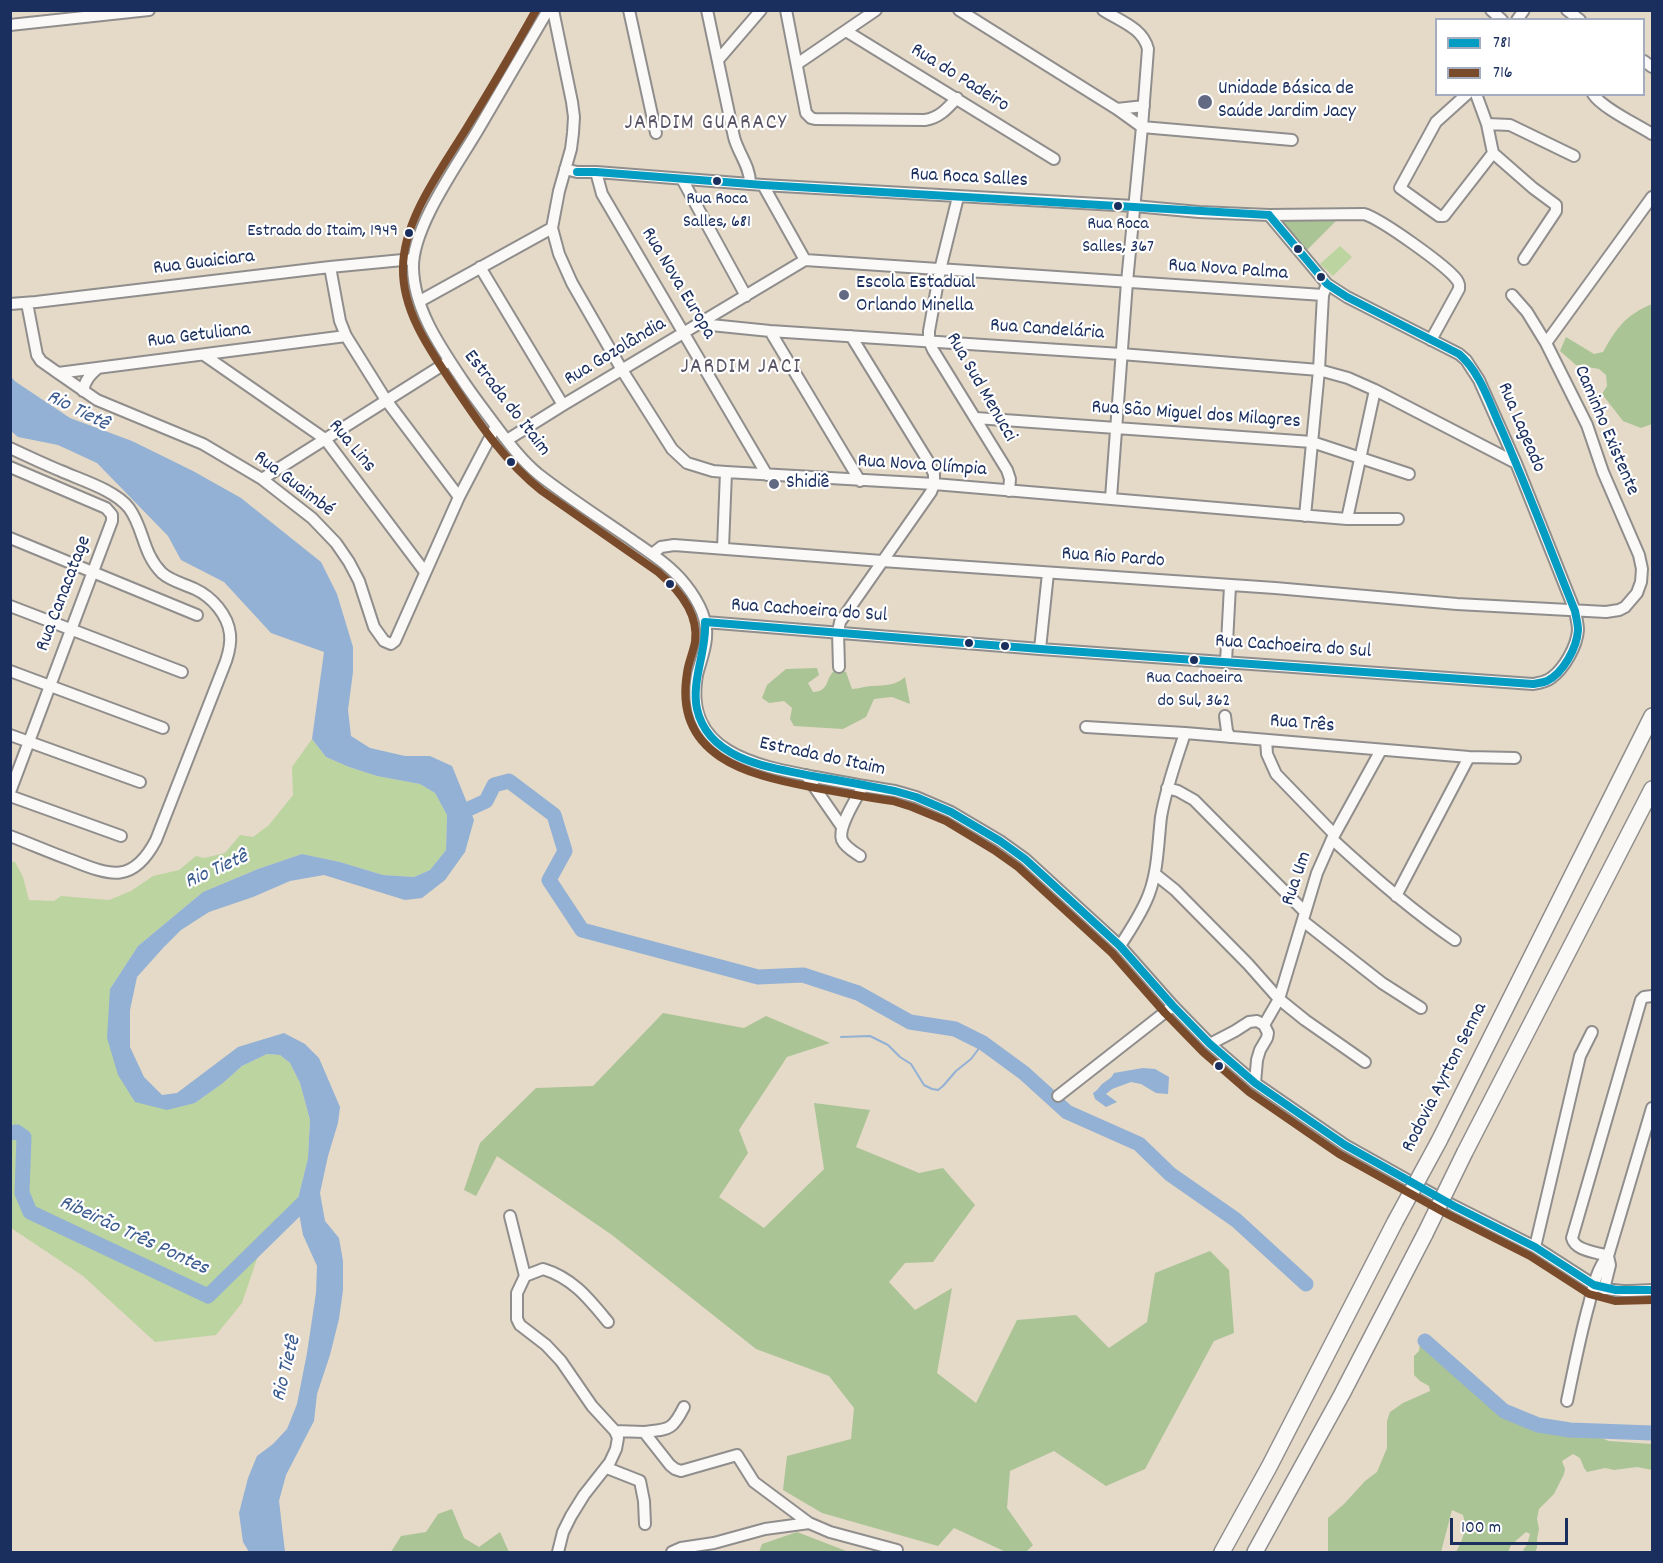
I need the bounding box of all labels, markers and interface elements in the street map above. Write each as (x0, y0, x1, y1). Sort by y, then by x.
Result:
legend (1435, 18, 1645, 96)
text: 781 (1493, 31, 1511, 56)
street label: Rua do Padeiro (905, 39, 1013, 119)
text: 716 (1493, 61, 1513, 86)
place label: Unidade Básica de Saúde Jardim Jacy (1218, 78, 1356, 125)
marker: Unidade Básica de Saúde Jardim Jacy (1196, 93, 1214, 111)
district label: JARDIM GUARACY (624, 112, 788, 138)
street label: Rua Roca Salles (910, 164, 1028, 194)
marker: Rua Roca Salles, 681 (711, 175, 723, 187)
place label: Rua Roca Salles, 681 (683, 190, 751, 232)
marker: Rua Roca Salles, 367 (1112, 200, 1124, 212)
place label: Rua Roca Salles, 367 (1082, 215, 1154, 258)
place label: Estrada do Itaim, 1949 (247, 222, 398, 244)
street label: Rua Nova Europa (634, 224, 720, 344)
marker: Estrada do Itaim, 1949 (403, 227, 415, 239)
unlabelled marker (1292, 243, 1304, 255)
street label: Rua Guaiciara (152, 246, 256, 282)
street label: Rua Nova Palma (1167, 255, 1289, 287)
unlabelled marker (1315, 271, 1327, 283)
place label: Escola Estadual Orlando Minella (856, 272, 976, 319)
marker: Escola Estadual Orlando Minella (837, 288, 851, 302)
street label: Rua Gozolândia (561, 313, 671, 393)
street label: Rua Candelária (989, 315, 1105, 347)
street label: Rua Getuliana (146, 319, 252, 355)
street label: Rua Sud Menucci (939, 329, 1021, 447)
street label: Estrada do Itaim (457, 346, 555, 462)
district label: JARDIM JACI (680, 356, 802, 382)
street label: Caminho Existente (1567, 362, 1643, 500)
street label: Rua Lageado (1490, 380, 1550, 476)
water label: Rio Tietê (42, 386, 112, 438)
street label: Rua São Miguel dos Milagres (1091, 397, 1301, 435)
street label: Rua Lins (322, 416, 380, 478)
street label: Rua Guaimbé (248, 447, 338, 523)
street label: Rua Nova Olímpia (857, 451, 987, 483)
unlabelled marker (505, 456, 517, 468)
place label: Shidiê (786, 472, 829, 496)
marker: Shidiê (767, 477, 781, 491)
street label: Rua Canacatage (32, 533, 98, 655)
street label: Rua Rio Pardo (1061, 543, 1165, 575)
unlabelled marker (664, 578, 676, 590)
street label: Rua Cachoeira do Sul (730, 595, 888, 629)
street label: Rua Cachoeira do Sul (1214, 631, 1372, 665)
unlabelled marker (963, 637, 975, 649)
unlabelled marker (999, 640, 1011, 652)
marker: Rua Cachoeira do Sul, 362 (1188, 654, 1200, 666)
place label: Rua Cachoeira do Sul, 362 (1146, 669, 1242, 712)
street label: Rua Três (1269, 710, 1335, 740)
street label: Estrada do Itaim (757, 733, 887, 783)
water label: Rio Tietê (181, 846, 253, 896)
street label: Rua Um (1278, 849, 1318, 909)
street label: Rodovia Ayrton Senna (1398, 999, 1494, 1157)
unlabelled marker (1213, 1060, 1225, 1072)
water label: Ribeirão Três Pontes (54, 1191, 212, 1283)
water label: Rio Tietê (268, 1334, 308, 1404)
scale bar (1453, 1506, 1572, 1544)
text: 100 m (1461, 1516, 1501, 1541)

